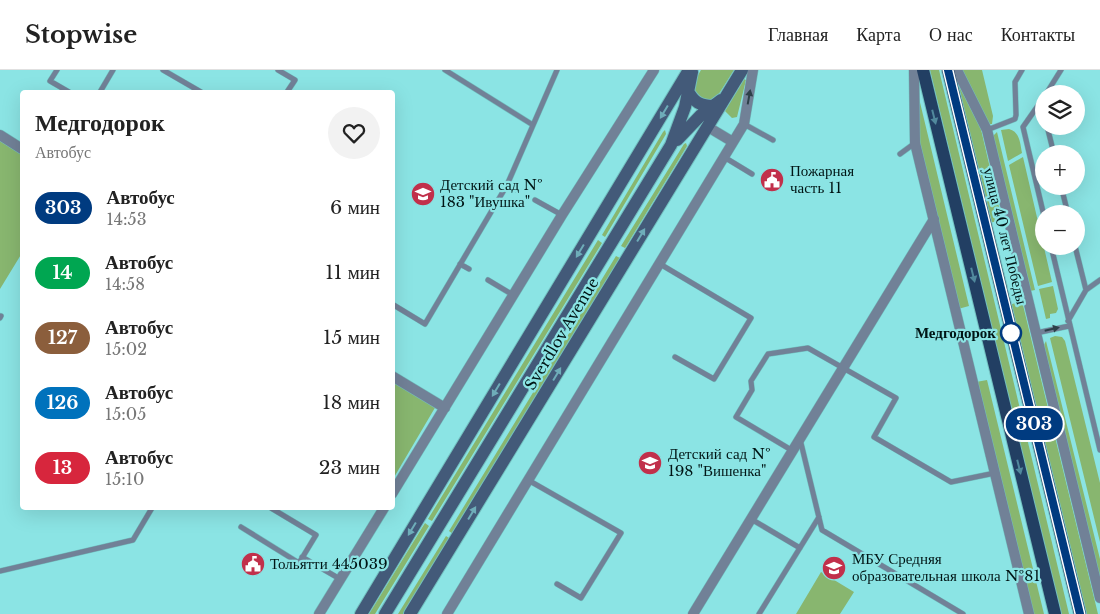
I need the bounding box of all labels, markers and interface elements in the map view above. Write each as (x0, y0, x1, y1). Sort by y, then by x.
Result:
text: Stopwise (25, 20, 137, 49)
text: Главная (768, 24, 828, 46)
text: Карта (856, 24, 901, 46)
text: О нас (929, 24, 973, 46)
text: Контакты (1001, 24, 1075, 46)
map controls (1035, 85, 1085, 255)
button: layers (1035, 85, 1085, 135)
one-way arrow (745, 89, 753, 105)
one-way arrow (659, 105, 668, 118)
button: heart (328, 107, 380, 159)
text: Медгодорок (35, 108, 165, 137)
one-way arrow (930, 110, 938, 125)
text: Автобус (35, 142, 91, 162)
button: + (1035, 145, 1085, 195)
place label: Пожарная часть 11 (790, 161, 854, 197)
street label: улица 40 лет Победы (979, 166, 1032, 306)
public building icon: Пожарная часть 11 (759, 167, 785, 193)
place label: Детский сад № 183 "Ивушка" (440, 175, 543, 211)
school or university icon: Детский сад № 183 "Ивушка" (410, 181, 436, 207)
text: Автобус (107, 186, 175, 209)
text: 6 мин (330, 196, 380, 219)
text: 303 (45, 197, 82, 219)
button: − (1035, 205, 1085, 255)
text: 14:53 (107, 209, 147, 229)
one-way arrow (637, 229, 646, 242)
one-way arrow (575, 244, 584, 257)
text: Автобус (105, 251, 173, 274)
text: 11 мин (325, 261, 380, 284)
text: 14 (53, 262, 72, 284)
one-way arrow (969, 268, 977, 283)
text: 14:58 (105, 274, 145, 294)
street label: Sverdlov Avenue (521, 274, 603, 393)
text: Автобус (105, 316, 173, 339)
marker: Медгодорок (1000, 322, 1022, 344)
place label: Медгодорок (915, 323, 996, 342)
one-way arrow (1045, 325, 1060, 333)
text: 15 мин (323, 326, 380, 349)
text: 127 (48, 327, 77, 349)
text: 15:02 (105, 339, 147, 359)
one-way arrow (552, 367, 561, 380)
text: Автобус (105, 381, 173, 404)
one-way arrow (491, 383, 500, 396)
text: 18 мин (322, 391, 380, 414)
text: 126 (47, 392, 78, 414)
text: 15:05 (105, 404, 146, 424)
line badge: 303 (1005, 408, 1063, 440)
text: 303 (1016, 413, 1052, 435)
place label: Детский сад № 198 "Вишенка" (668, 444, 771, 480)
text: Автобус (105, 446, 173, 469)
school or university icon: Детский сад № 198 "Вишенка" (637, 450, 663, 476)
text: 23 мин (319, 456, 380, 479)
text: 13 (53, 457, 72, 479)
one-way arrow (1015, 460, 1023, 475)
text: 15:10 (105, 469, 144, 489)
one-way arrow (468, 506, 477, 519)
one-way arrow (407, 523, 417, 536)
place label: МБУ Средняя образовательная школа №81 (852, 549, 1040, 585)
public building icon: Тольятти 445039 (240, 551, 266, 577)
place label: Тольятти 445039 (270, 554, 388, 573)
school or university icon: МБУ Средняя образовательная школа №81 (821, 555, 847, 581)

